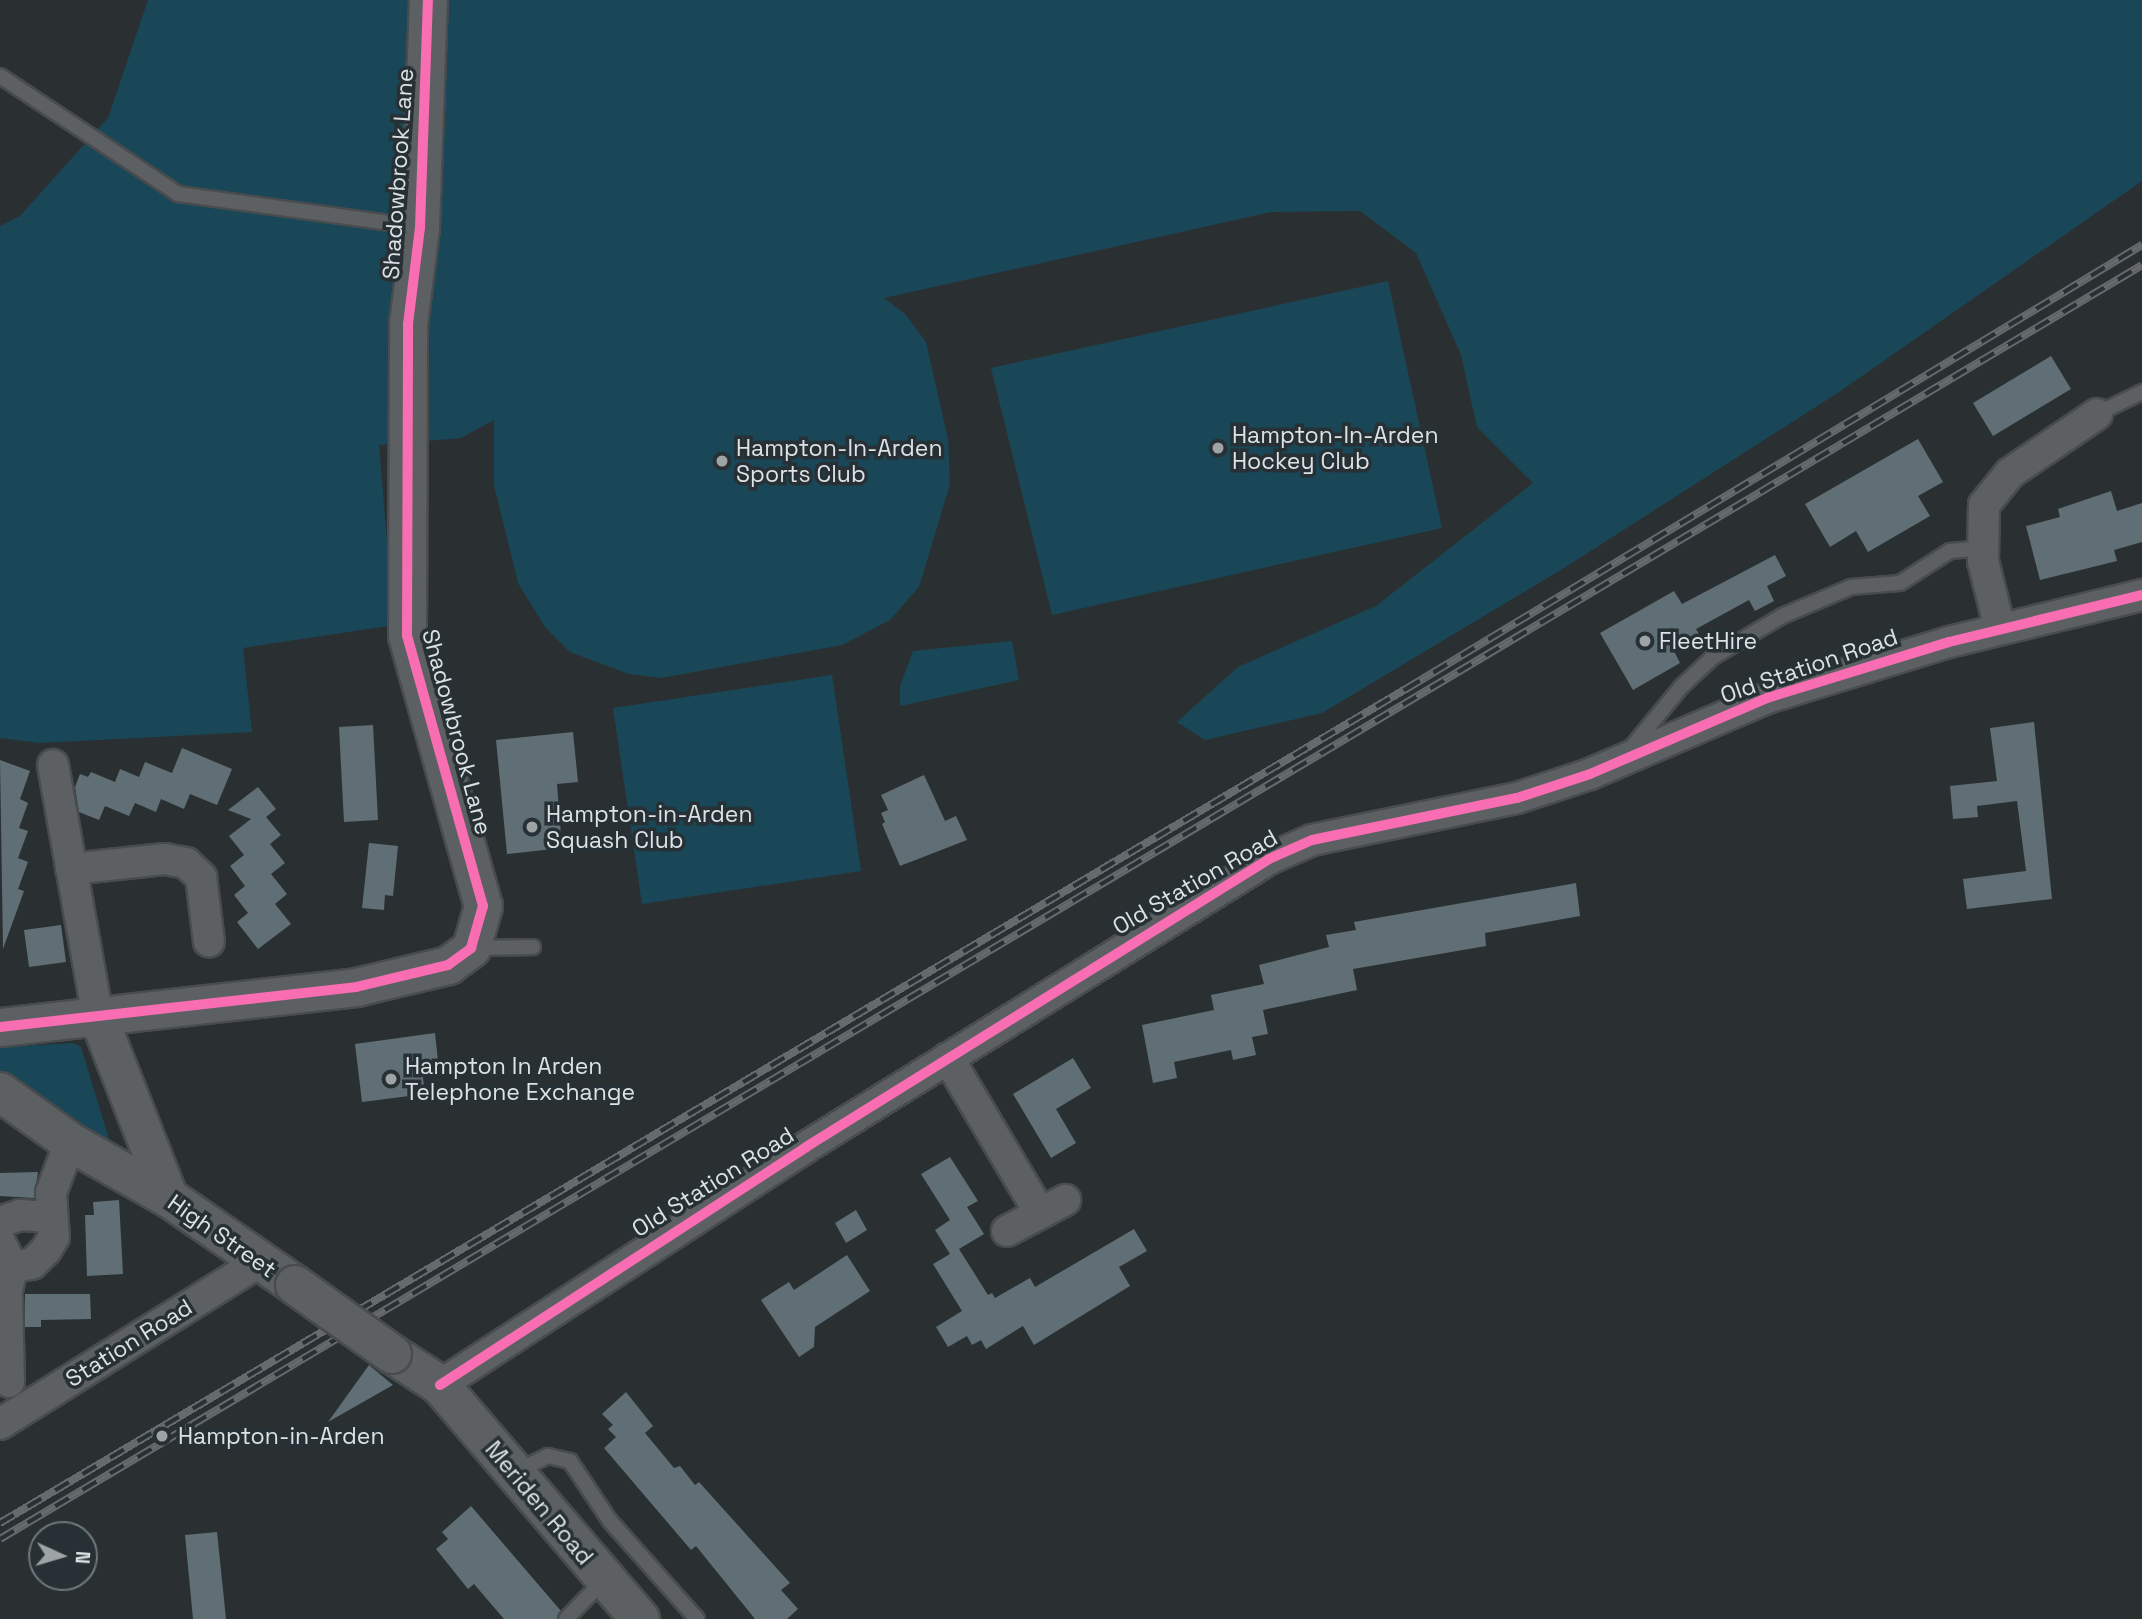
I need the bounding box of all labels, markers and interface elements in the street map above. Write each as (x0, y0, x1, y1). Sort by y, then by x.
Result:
street label: Shadowbrook Lane (377, 67, 419, 281)
place label: Hampton-In-Arden Hockey Club (1232, 421, 1439, 475)
place label: Hampton-In-Arden Sports Club (736, 434, 943, 488)
marker: Hampton-In-Arden Hockey Club (1210, 440, 1226, 456)
marker: Hampton-In-Arden Sports Club (714, 453, 730, 469)
street label: Old Station Road (1717, 623, 1901, 709)
street label: Shadowbrook Lane (416, 626, 498, 838)
place label: FleetHire (1659, 627, 1757, 655)
marker: FleetHire (1637, 633, 1653, 649)
place label: Hampton-in-Arden Squash Club (546, 800, 753, 854)
marker: Hampton-in-Arden Squash Club (524, 819, 540, 835)
street label: Old Station Road (1108, 824, 1282, 940)
place label: Hampton In Arden Telephone Exchange (405, 1052, 635, 1106)
marker: Hampton In Arden Telephone Exchange (383, 1071, 399, 1087)
street label: Old Station Road (627, 1121, 799, 1243)
street label: High Street (163, 1189, 281, 1283)
street label: Station Road (61, 1293, 197, 1393)
place label: Hampton-in-Arden (178, 1422, 385, 1450)
marker: Hampton-in-Arden (152, 1426, 172, 1446)
street label: Meriden Road (479, 1436, 599, 1570)
north arrow (28, 1521, 98, 1591)
text: N (70, 1550, 95, 1565)

